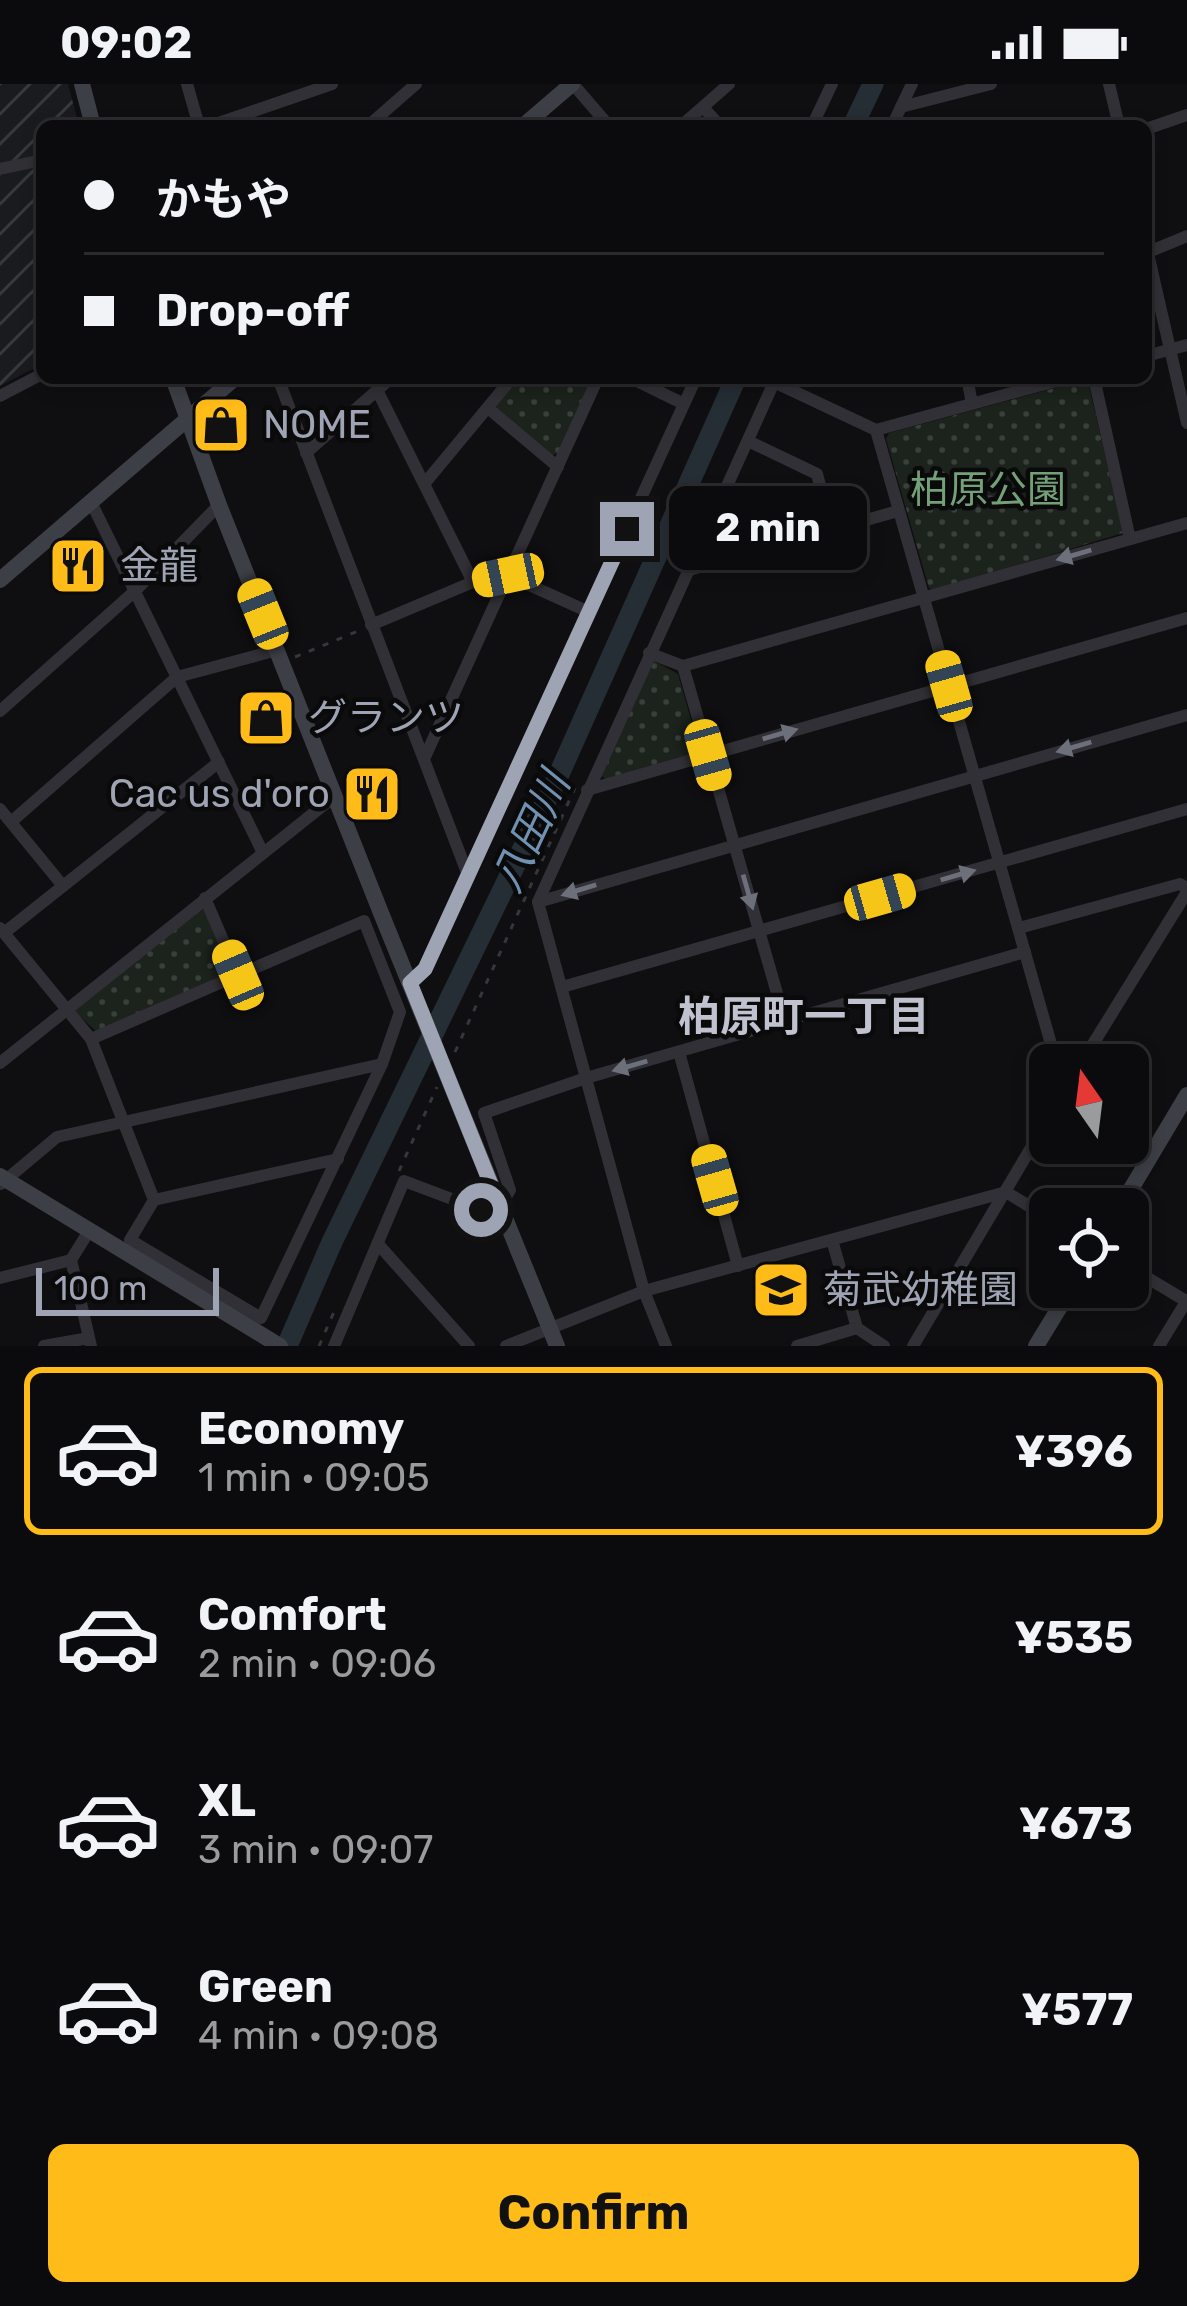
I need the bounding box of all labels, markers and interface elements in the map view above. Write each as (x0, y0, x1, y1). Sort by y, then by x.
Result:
text: 09:02 (60, 16, 192, 69)
text: かもや (156, 173, 291, 226)
text: Drop-off (156, 284, 349, 337)
shop icon: NOME (190, 394, 252, 456)
place label: NOME (263, 402, 371, 448)
park label: 柏原公園 (910, 467, 1066, 513)
callout: 2 min (669, 487, 867, 571)
route end (600, 502, 654, 556)
text: 2 min (715, 505, 821, 551)
restaurant icon: 金龍 (47, 535, 109, 597)
place label: 金龍 (120, 543, 198, 589)
one-way arrow (1056, 547, 1092, 565)
car (469, 550, 547, 600)
car (233, 574, 293, 654)
car (922, 646, 976, 726)
shop icon: グランツ (235, 687, 297, 749)
place label: グランツ (308, 695, 464, 741)
car (681, 715, 735, 795)
one-way arrow (762, 724, 799, 743)
one-way arrow (1056, 738, 1093, 757)
water label: 八田川 (482, 761, 582, 900)
restaurant icon: Cac us d'oro (341, 763, 403, 825)
place label: Cac us d'oro (109, 771, 330, 817)
one-way arrow (939, 865, 976, 884)
car (840, 870, 920, 924)
one-way arrow (739, 874, 758, 911)
one-way arrow (560, 882, 596, 900)
car (207, 935, 269, 1015)
district label: 柏原町一丁目 (678, 992, 930, 1042)
north arrow (1029, 1044, 1149, 1164)
map controls (1029, 1044, 1149, 1308)
one-way arrow (612, 1058, 648, 1076)
car (688, 1140, 742, 1220)
route start (454, 1183, 508, 1237)
button: locate (1029, 1188, 1149, 1308)
school or university icon: 菊武幼稚園 (750, 1259, 812, 1321)
scale bar (36, 1262, 219, 1315)
place label: 菊武幼稚園 (823, 1267, 1018, 1313)
text: 100 m (54, 1269, 147, 1308)
icon: car (54, 1397, 162, 1505)
text: Economy (198, 1402, 404, 1455)
text: ¥396 (1014, 1425, 1133, 1478)
text: 1 min · 09:05 (198, 1455, 430, 1501)
icon: car (54, 1583, 162, 1691)
text: Comfort (198, 1588, 387, 1641)
text: ¥535 (1014, 1611, 1133, 1664)
text: 2 min · 09:06 (198, 1641, 436, 1687)
icon: car (54, 1769, 162, 1877)
text: XL (198, 1774, 256, 1827)
text: ¥673 (1019, 1797, 1133, 1850)
text: 3 min · 09:07 (198, 1827, 433, 1873)
icon: car (54, 1955, 162, 2063)
text: Green (198, 1960, 333, 2013)
text: ¥577 (1021, 1983, 1133, 2036)
text: 4 min · 09:08 (198, 2013, 439, 2059)
button: Confirm (48, 2144, 1139, 2282)

